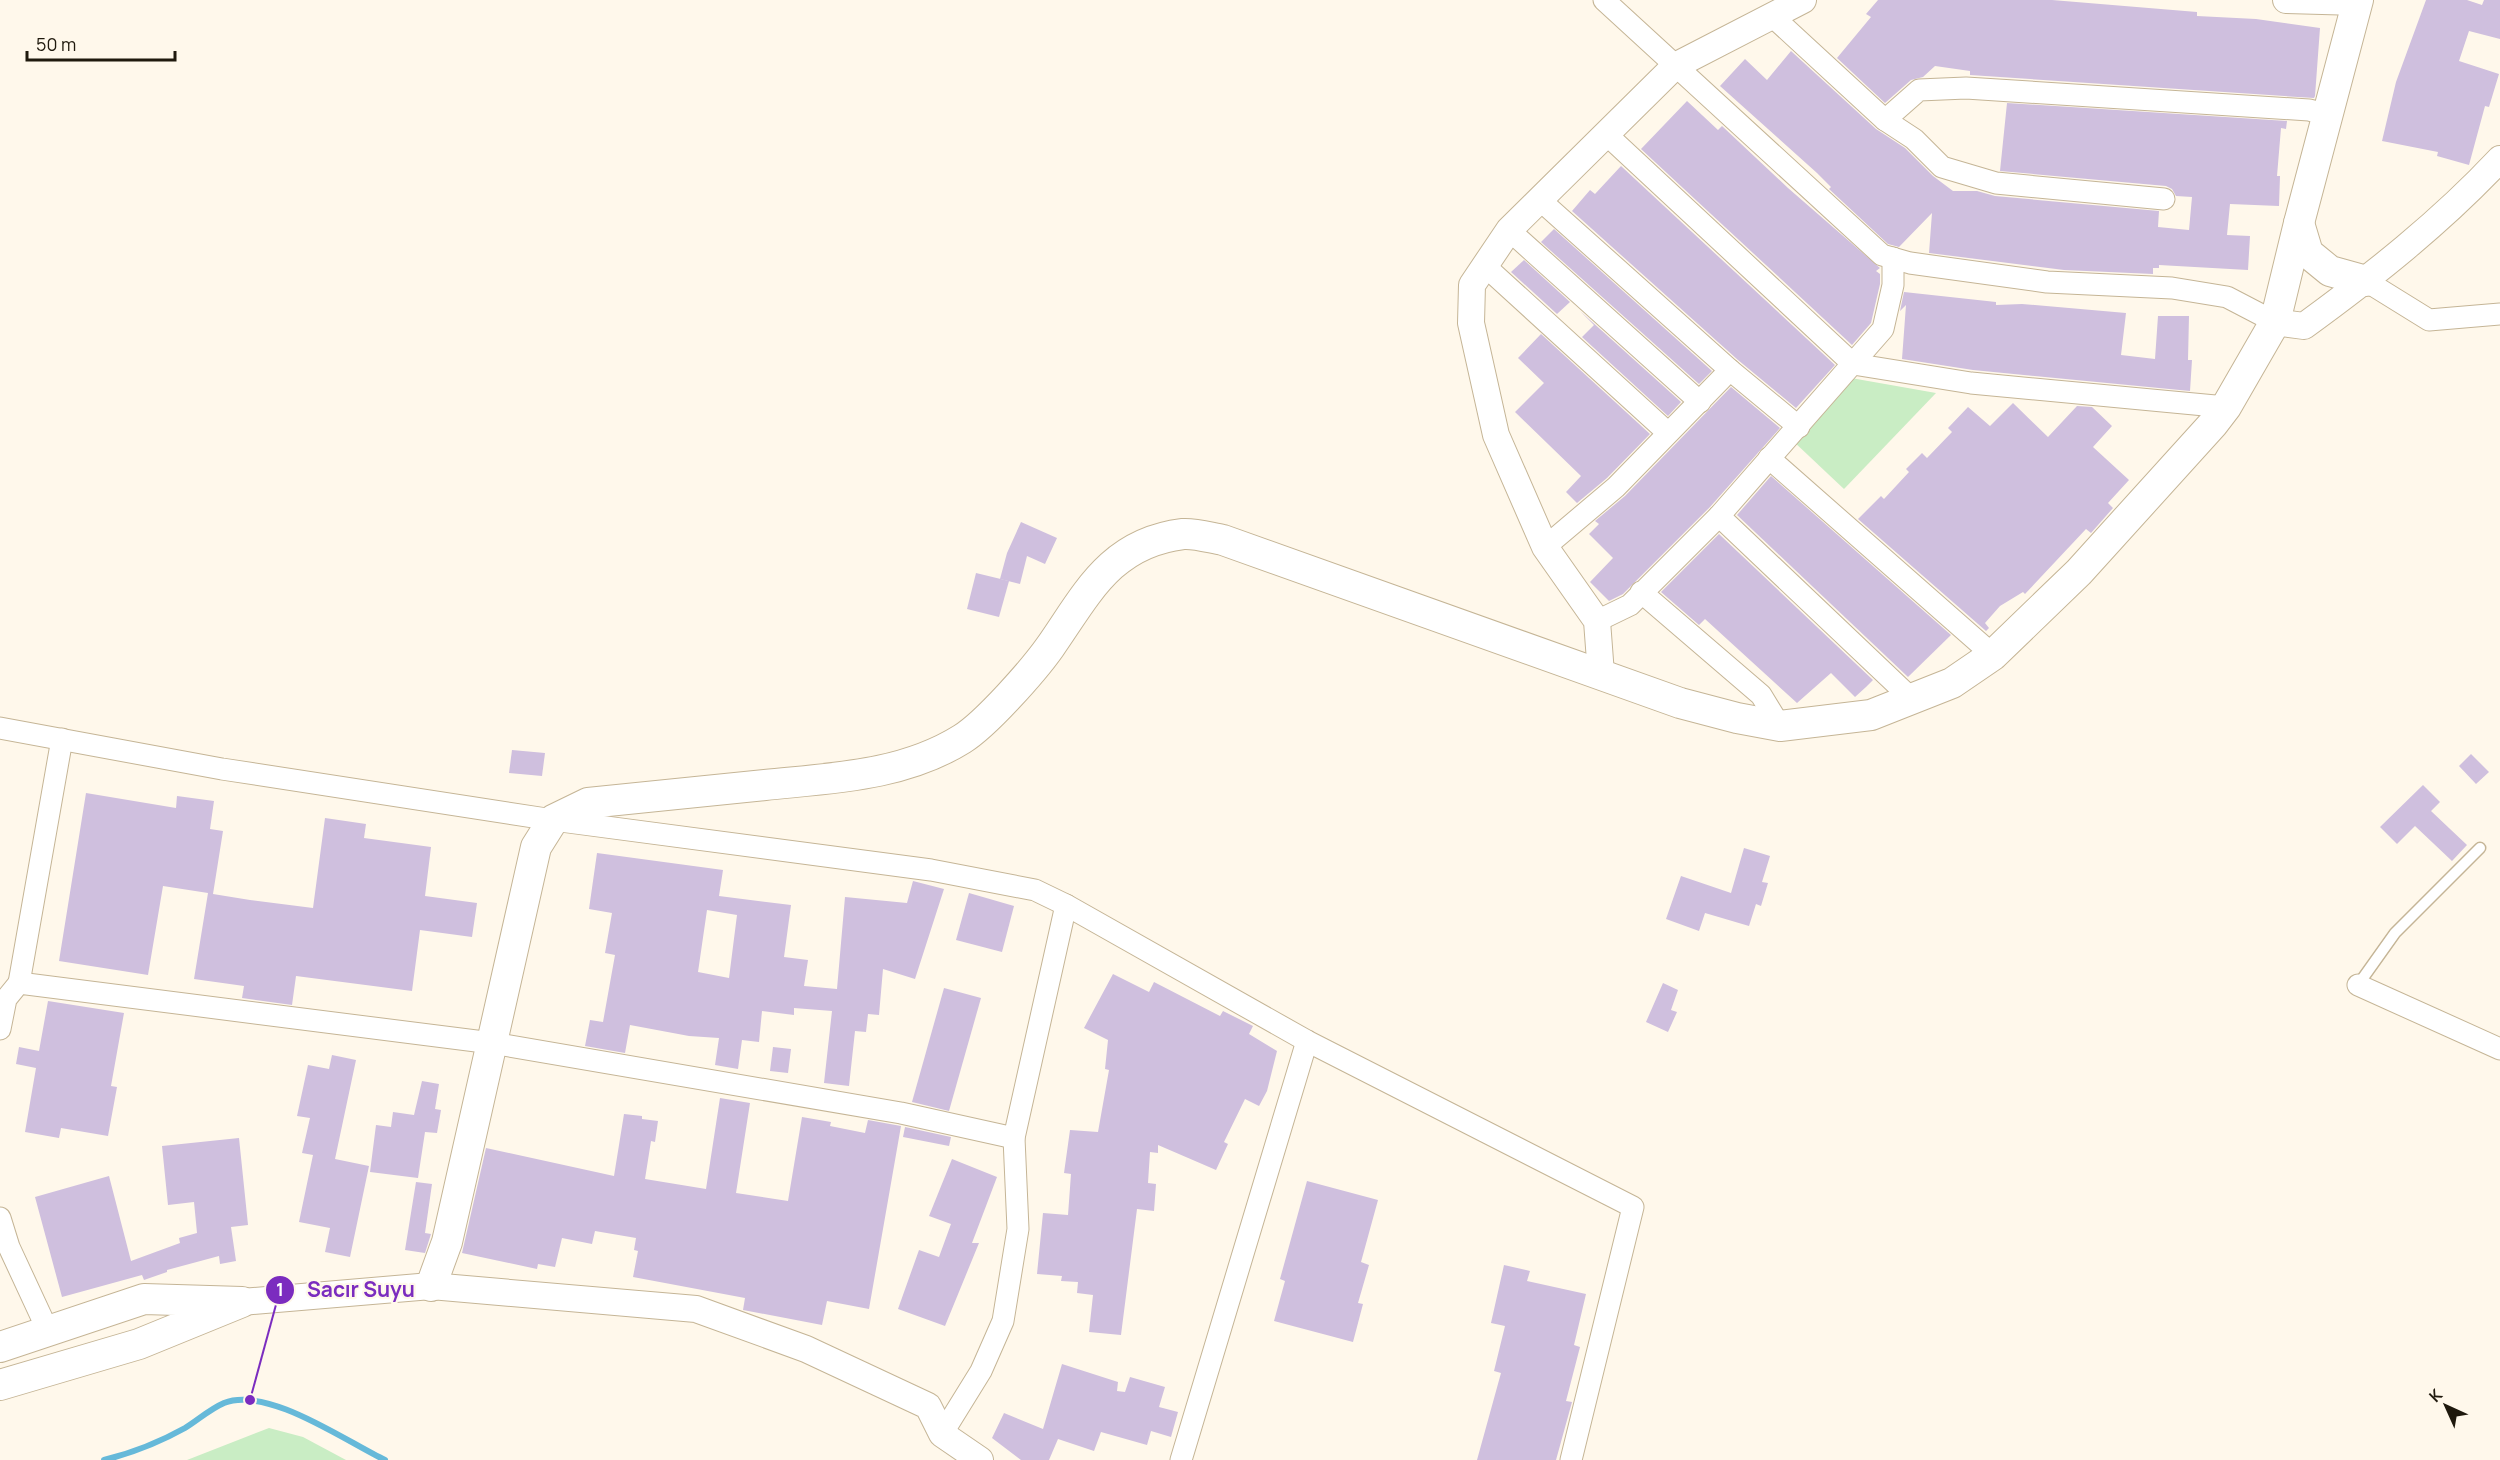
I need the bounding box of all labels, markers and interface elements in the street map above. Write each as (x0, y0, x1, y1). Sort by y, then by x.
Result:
scale bar (27, 24, 176, 62)
text: 50 m (36, 32, 76, 56)
callout: Sacır Suyu (265, 1270, 427, 1309)
text: Sacır Suyu (307, 1275, 415, 1303)
text: 1 (276, 1277, 284, 1301)
north arrow (2416, 1376, 2476, 1436)
text: K (2424, 1383, 2447, 1407)

